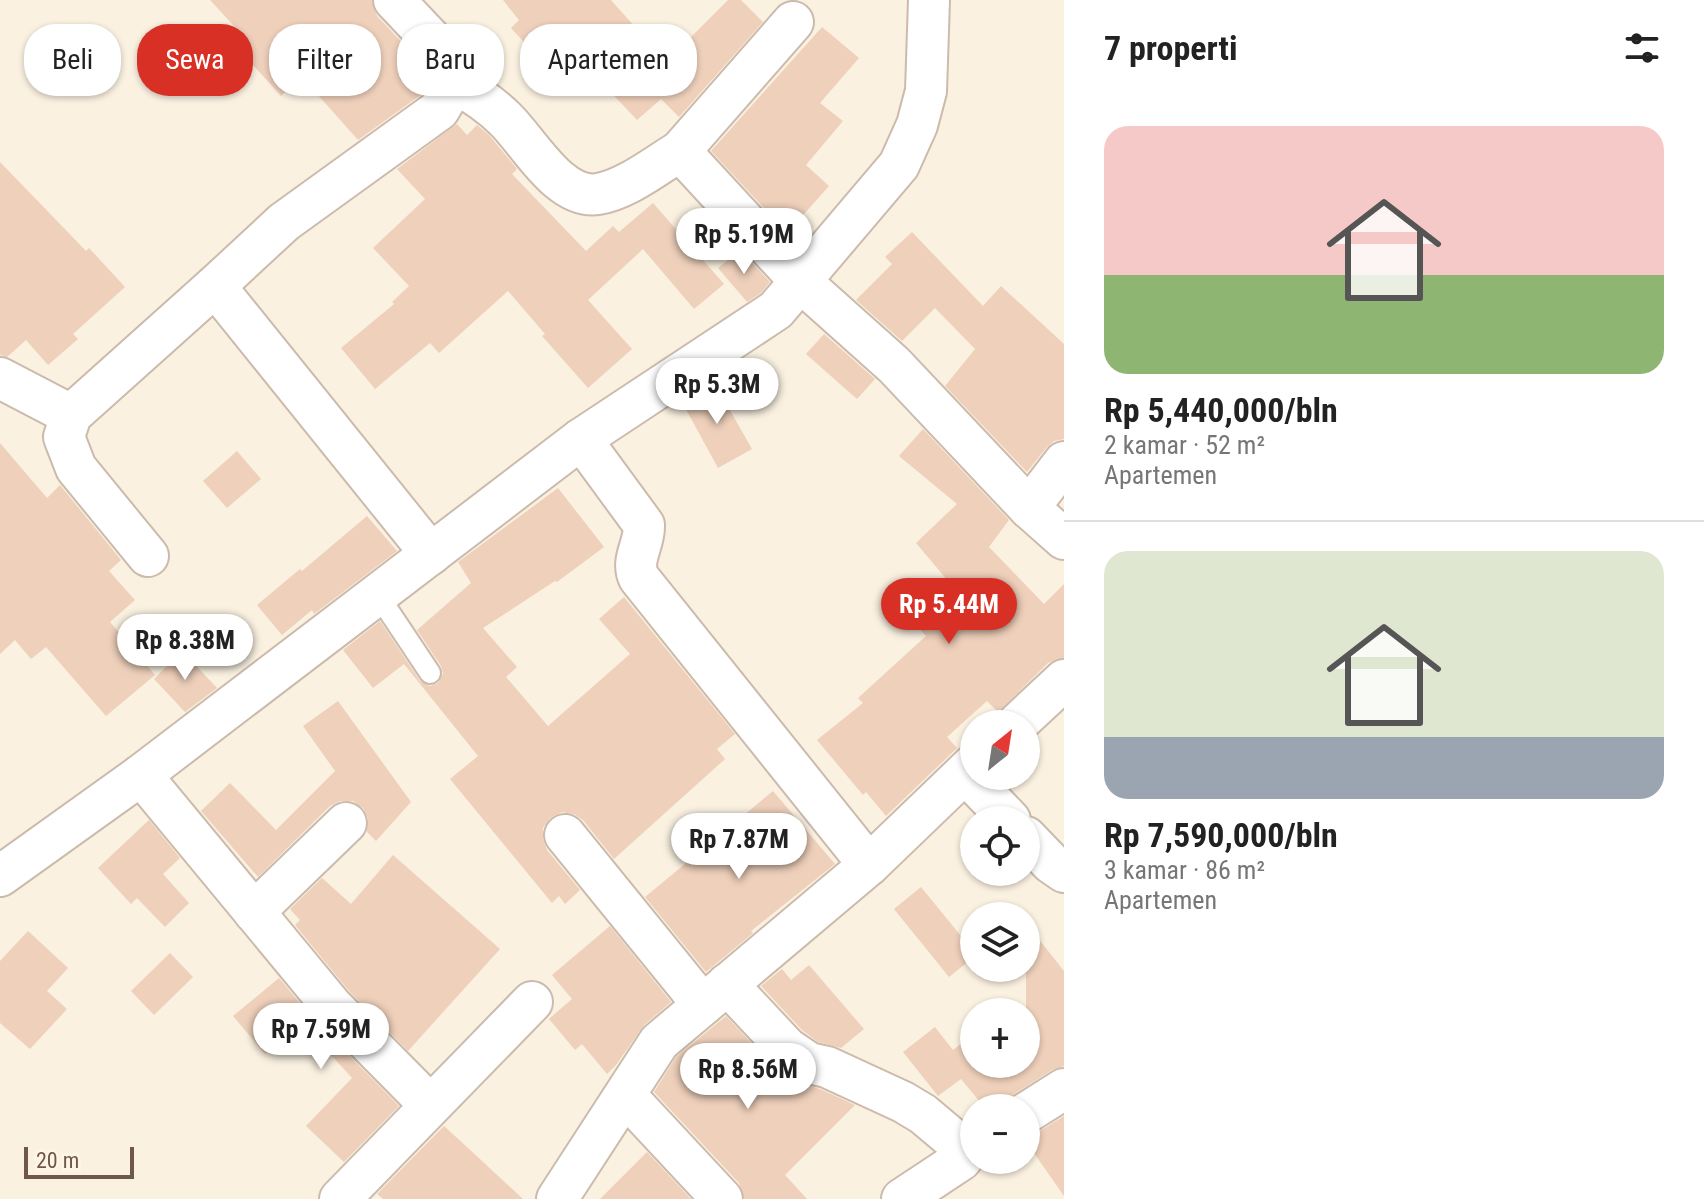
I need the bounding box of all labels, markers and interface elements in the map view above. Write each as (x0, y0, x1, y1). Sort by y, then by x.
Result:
chip: Beli (24, 24, 121, 96)
chip: Sewa (137, 24, 253, 96)
chip: Filter (269, 24, 381, 96)
chip: Baru (397, 24, 504, 96)
chip: Apartemen (520, 24, 697, 96)
icon: filters (1620, 26, 1664, 70)
text: 7 properti (1104, 28, 1238, 68)
icon: home (1312, 178, 1456, 322)
pin: Rp 5.19M (661, 208, 827, 276)
text: Rp 5.19M (694, 219, 794, 249)
pin: Rp 5.3M (643, 358, 791, 426)
text: Rp 5.3M (674, 369, 760, 399)
text: Rp 5,440,000/bln (1104, 390, 1338, 430)
text: 2 kamar · 52 m² (1104, 430, 1265, 460)
text: Apartemen (1104, 460, 1217, 490)
pin: Rp 5.44M (866, 578, 1032, 646)
text: Rp 5.44M (899, 589, 999, 619)
icon: home (1312, 603, 1456, 747)
pin: Rp 8.38M (102, 614, 268, 682)
text: Rp 8.38M (135, 625, 235, 655)
north arrow (960, 710, 1040, 790)
map controls (960, 710, 1040, 1174)
button: locate (960, 806, 1040, 886)
pin: Rp 7.87M (656, 813, 822, 881)
text: Rp 7,590,000/bln (1104, 815, 1338, 855)
text: Rp 7.87M (689, 824, 789, 854)
text: 3 kamar · 86 m² (1104, 855, 1265, 885)
text: Apartemen (1104, 885, 1217, 915)
button: layers (960, 902, 1040, 982)
button: + (960, 998, 1040, 1078)
pin: Rp 7.59M (238, 1003, 404, 1071)
text: Rp 7.59M (271, 1014, 371, 1044)
pin: Rp 8.56M (665, 1043, 831, 1111)
text: Rp 8.56M (698, 1054, 798, 1084)
button: − (960, 1094, 1040, 1174)
scale bar (24, 1143, 134, 1179)
text: 20 m (36, 1148, 79, 1173)

